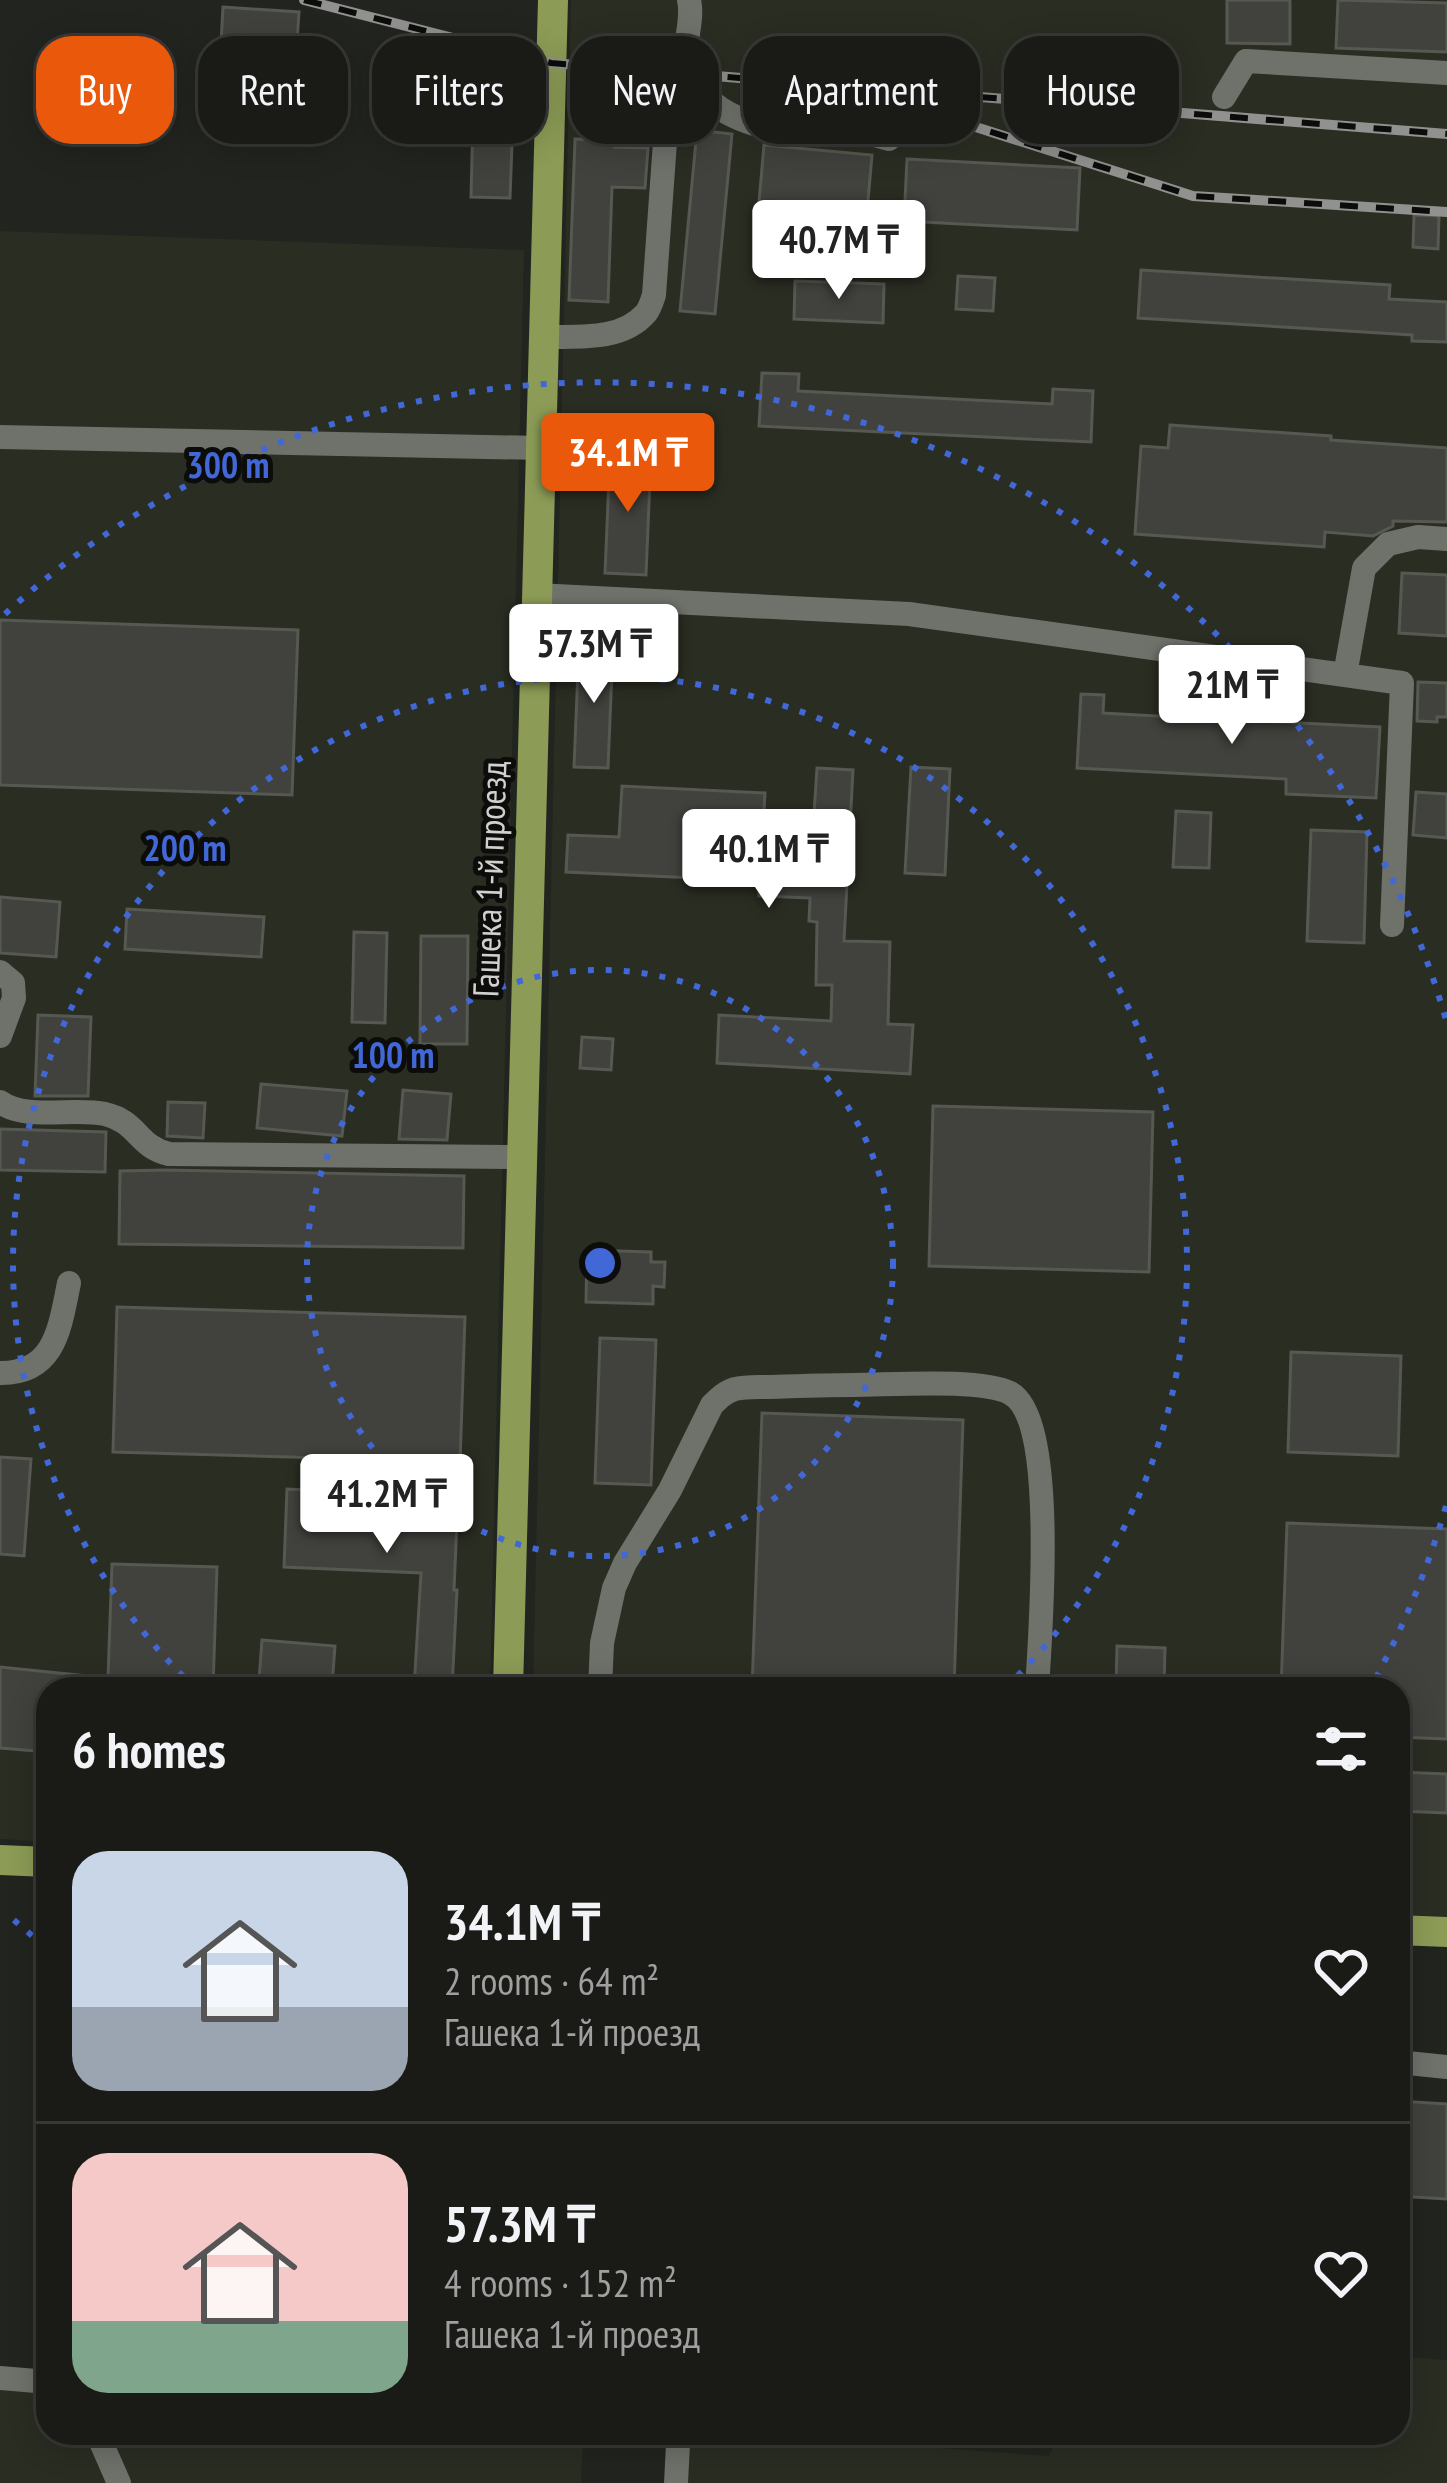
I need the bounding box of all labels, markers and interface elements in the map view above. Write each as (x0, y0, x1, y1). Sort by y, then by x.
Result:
chip: Buy (36, 36, 174, 144)
chip: Rent (198, 36, 348, 144)
chip: Filters (372, 36, 546, 144)
chip: New (570, 36, 719, 144)
chip: Apartment (743, 36, 980, 144)
chip: House (1004, 36, 1179, 144)
pin: 40.7M ₸ (728, 200, 950, 302)
text: 40.7M ₸ (779, 213, 899, 264)
pin: 34.1M ₸ (517, 413, 739, 515)
text: 34.1M ₸ (568, 426, 688, 477)
text: 300 m (187, 441, 269, 488)
pin: 57.3M ₸ (483, 604, 705, 706)
text: 57.3M ₸ (536, 617, 652, 668)
pin: 21M ₸ (1148, 645, 1316, 747)
text: 21M ₸ (1186, 658, 1278, 709)
street label: Гашека 1-й проезд (461, 760, 517, 998)
pin: 40.1M ₸ (658, 809, 880, 911)
text: 40.1M ₸ (709, 822, 829, 873)
text: 200 m (144, 824, 226, 871)
text: 100 m (352, 1031, 434, 1078)
centre of rings (579, 1242, 621, 1284)
pin: 41.2M ₸ (276, 1454, 498, 1556)
text: 41.2M ₸ (327, 1467, 447, 1518)
text: 6 homes (72, 1716, 226, 1782)
icon: filters (1308, 1716, 1374, 1782)
text: 34.1M ₸ (444, 1888, 600, 1954)
icon: home (168, 1899, 312, 2043)
icon: heart (1308, 1938, 1374, 2004)
text: 2 rooms · 64 m² (444, 1955, 659, 2006)
text: Гашека 1-й проезд (444, 2006, 700, 2057)
text: 57.3M ₸ (444, 2190, 595, 2256)
icon: home (168, 2201, 312, 2345)
icon: heart (1308, 2240, 1374, 2306)
text: 4 rooms · 152 m² (444, 2257, 677, 2308)
text: Гашека 1-й проезд (444, 2308, 700, 2359)

